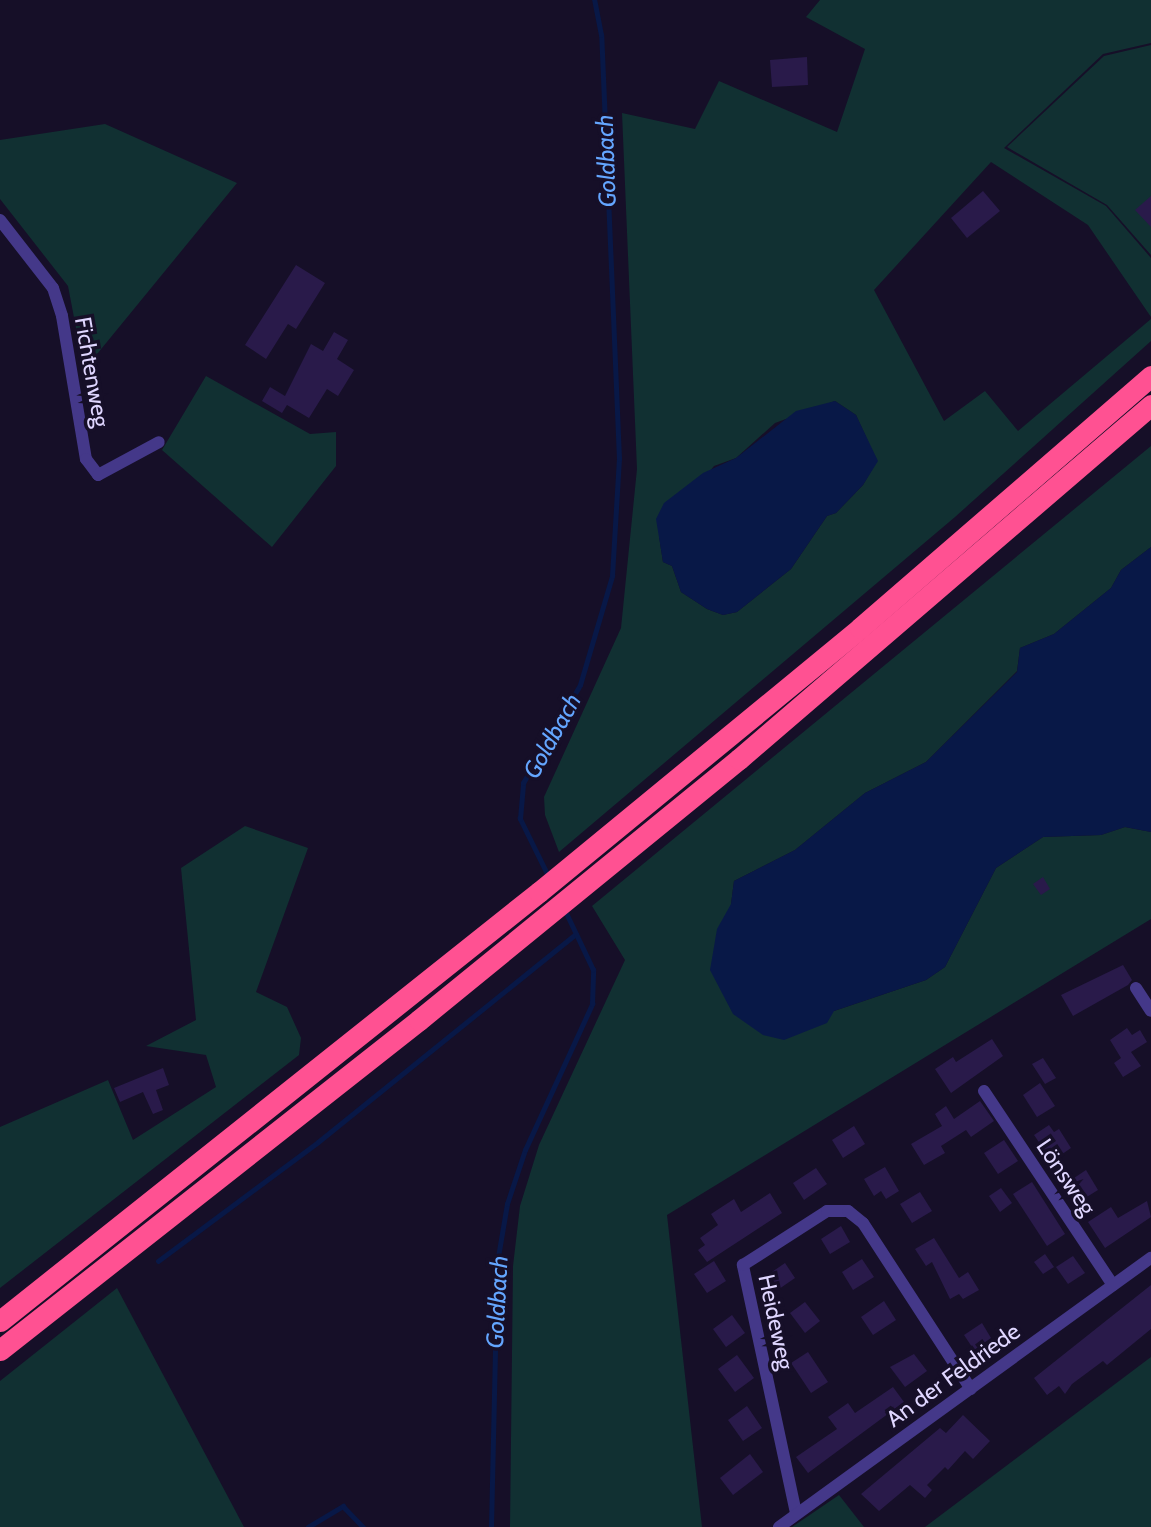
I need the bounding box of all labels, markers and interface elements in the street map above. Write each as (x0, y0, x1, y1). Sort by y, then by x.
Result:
water label: Goldbach (590, 114, 622, 208)
street label: Fichtenweg (69, 315, 115, 429)
water label: Goldbach (517, 688, 587, 784)
street label: Lönsweg (1030, 1134, 1102, 1220)
water label: Goldbach (480, 1255, 514, 1349)
street label: Heideweg (752, 1272, 800, 1372)
street label: An der Feldriede (881, 1317, 1025, 1433)

